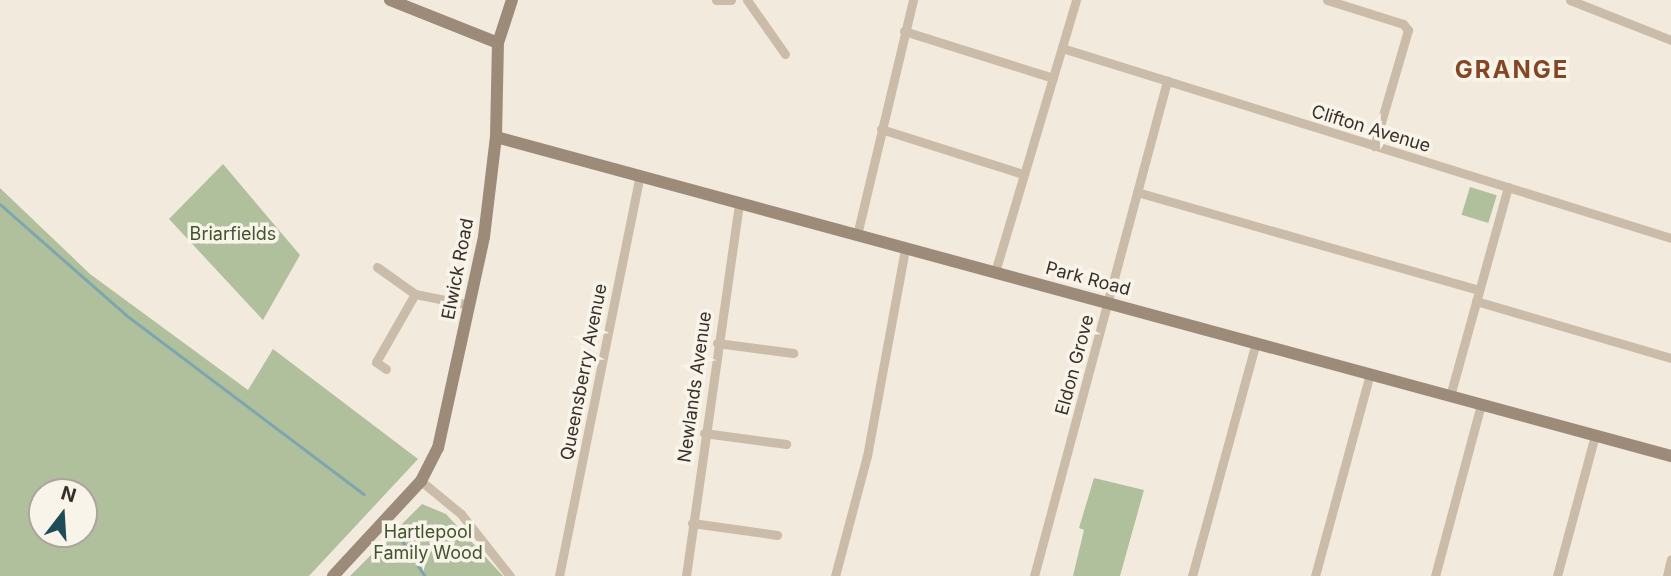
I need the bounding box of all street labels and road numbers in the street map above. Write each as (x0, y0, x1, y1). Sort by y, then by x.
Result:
street label: Clifton Avenue (1309, 101, 1433, 157)
street label: Elwick Road (438, 216, 478, 322)
street label: Park Road (1043, 257, 1133, 301)
street label: Queensberry Avenue (556, 282, 612, 462)
street label: Newlands Avenue (674, 310, 716, 464)
street label: Eldon Grove (1051, 312, 1099, 418)

